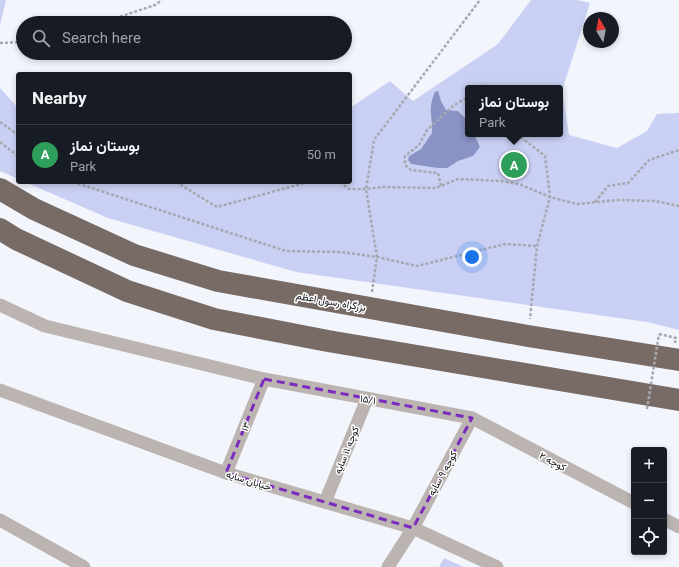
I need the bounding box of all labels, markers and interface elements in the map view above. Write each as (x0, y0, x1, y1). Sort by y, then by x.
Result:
north arrow (583, 12, 619, 48)
search box (16, 16, 352, 60)
icon: search (30, 27, 52, 49)
text: Search here (62, 29, 141, 47)
popup (465, 85, 563, 137)
text: Nearby (32, 88, 87, 108)
text: بوستان نماز (479, 93, 549, 111)
text: Park (479, 115, 505, 130)
text: بوستان نماز (70, 137, 140, 155)
text: A (41, 147, 49, 162)
text: 50 m (307, 147, 336, 162)
pin: A (501, 150, 527, 180)
text: Park (70, 159, 96, 174)
your location (462, 247, 482, 267)
street label: بزرگراه رسول اعظم (295, 290, 367, 314)
street label: ۱۵/۱ (359, 393, 377, 406)
street label: ۱۳ (239, 419, 252, 433)
street label: کوچه ۱۱ سایه (332, 424, 363, 476)
map controls (631, 447, 667, 555)
button: + (631, 447, 667, 483)
street label: کوچه ۹ سایه (426, 448, 461, 498)
street label: کوچه ۲ (537, 450, 568, 475)
street label: خیابان سایه (225, 468, 273, 494)
button: − (631, 483, 667, 519)
button: locate (631, 519, 667, 555)

